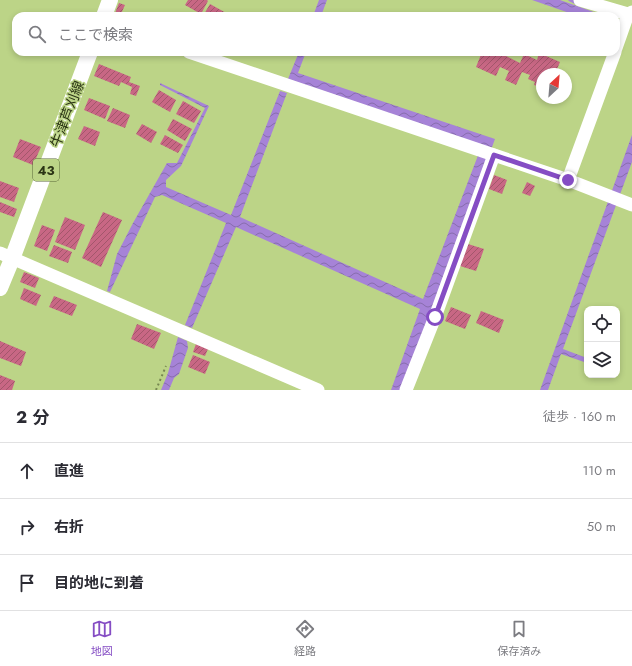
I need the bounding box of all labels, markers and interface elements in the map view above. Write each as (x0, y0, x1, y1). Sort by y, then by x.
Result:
search box (12, 12, 620, 56)
icon: search (26, 23, 48, 45)
text: ここで検索 (58, 24, 133, 46)
north arrow (536, 68, 572, 104)
street label: 牛津芦刈線 (45, 78, 89, 150)
road number: 43 (33, 159, 59, 181)
route end (559, 171, 577, 189)
map controls (584, 306, 620, 378)
button: locate (584, 306, 620, 342)
route start (426, 308, 444, 326)
button: layers (584, 342, 620, 378)
text: 2 分 (16, 405, 49, 429)
text: 徒歩 · 160 m (543, 407, 616, 426)
icon: ahead (16, 460, 38, 482)
text: 直進 (54, 460, 84, 482)
text: 110 m (582, 461, 616, 480)
icon: right (16, 516, 38, 538)
text: 右折 (54, 516, 84, 538)
text: 50 m (587, 517, 616, 536)
icon: arrive (16, 572, 38, 594)
text: 目的地に到着 (54, 572, 144, 594)
tab: 地図 (91, 618, 113, 659)
tab: 経路 (294, 618, 316, 659)
tab: 保存済み (497, 618, 541, 659)

